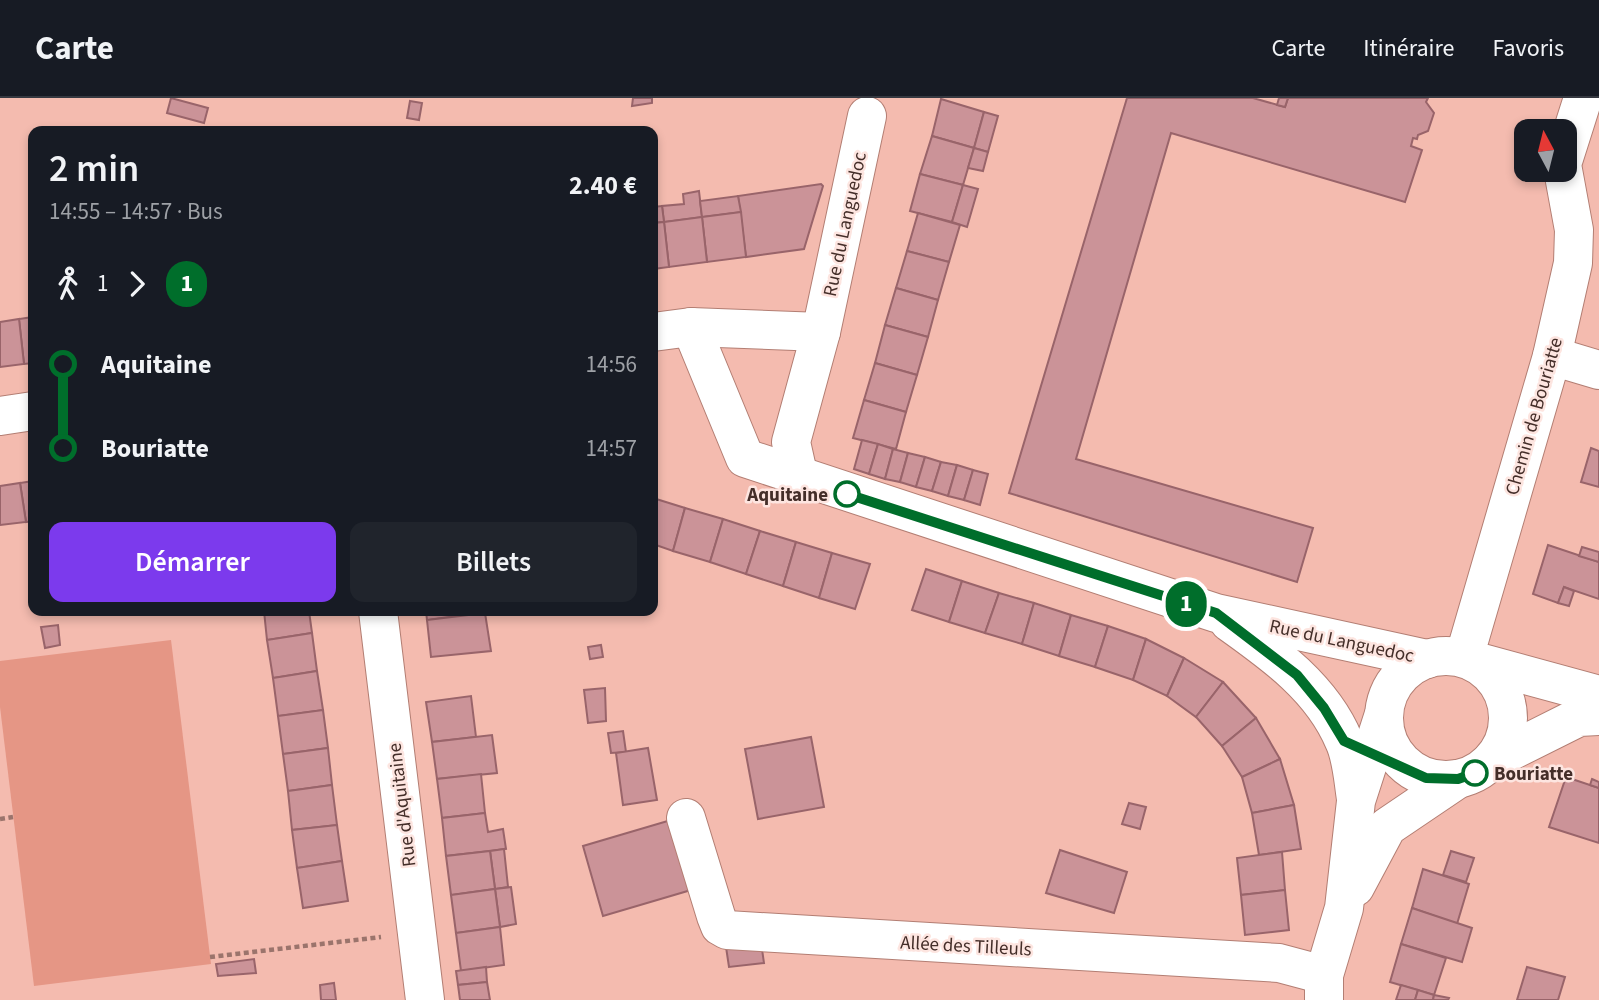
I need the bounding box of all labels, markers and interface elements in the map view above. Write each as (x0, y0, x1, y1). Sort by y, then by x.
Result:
text: Carte (35, 25, 114, 72)
text: Carte (1271, 31, 1325, 66)
text: Itinéraire (1363, 31, 1454, 66)
text: Favoris (1492, 31, 1564, 66)
north arrow (1514, 119, 1577, 182)
map controls (1514, 119, 1577, 182)
text: 2 min (49, 142, 139, 196)
street label: Rue du Languedoc (817, 149, 874, 299)
text: 2.40 € (569, 167, 637, 204)
text: 14:55 – 14:57 · Bus (49, 195, 223, 228)
icon: walk (49, 265, 87, 303)
icon: forward (118, 265, 156, 303)
text: 1 (180, 266, 193, 301)
text: 1 (97, 267, 108, 300)
street label: Chemin de Bouriatte (1499, 334, 1570, 498)
text: Aquitaine (101, 346, 211, 383)
text: 14:56 (586, 348, 637, 381)
text: Bouriatte (101, 430, 209, 467)
text: 14:57 (586, 432, 637, 465)
marker: Aquitaine (834, 481, 860, 507)
place label: Aquitaine (746, 482, 828, 509)
button: Démarrer (49, 522, 336, 602)
button: Billets (350, 522, 637, 602)
line badge: 1 (1163, 581, 1209, 627)
text: 1 (1180, 586, 1192, 621)
street label: Rue du Languedoc (1267, 613, 1417, 670)
street label: Rue d'Aquitaine (381, 741, 423, 868)
marker: Bouriatte (1462, 760, 1488, 786)
place label: Bouriatte (1494, 761, 1573, 788)
street label: Allée des Tilleuls (900, 930, 1032, 963)

